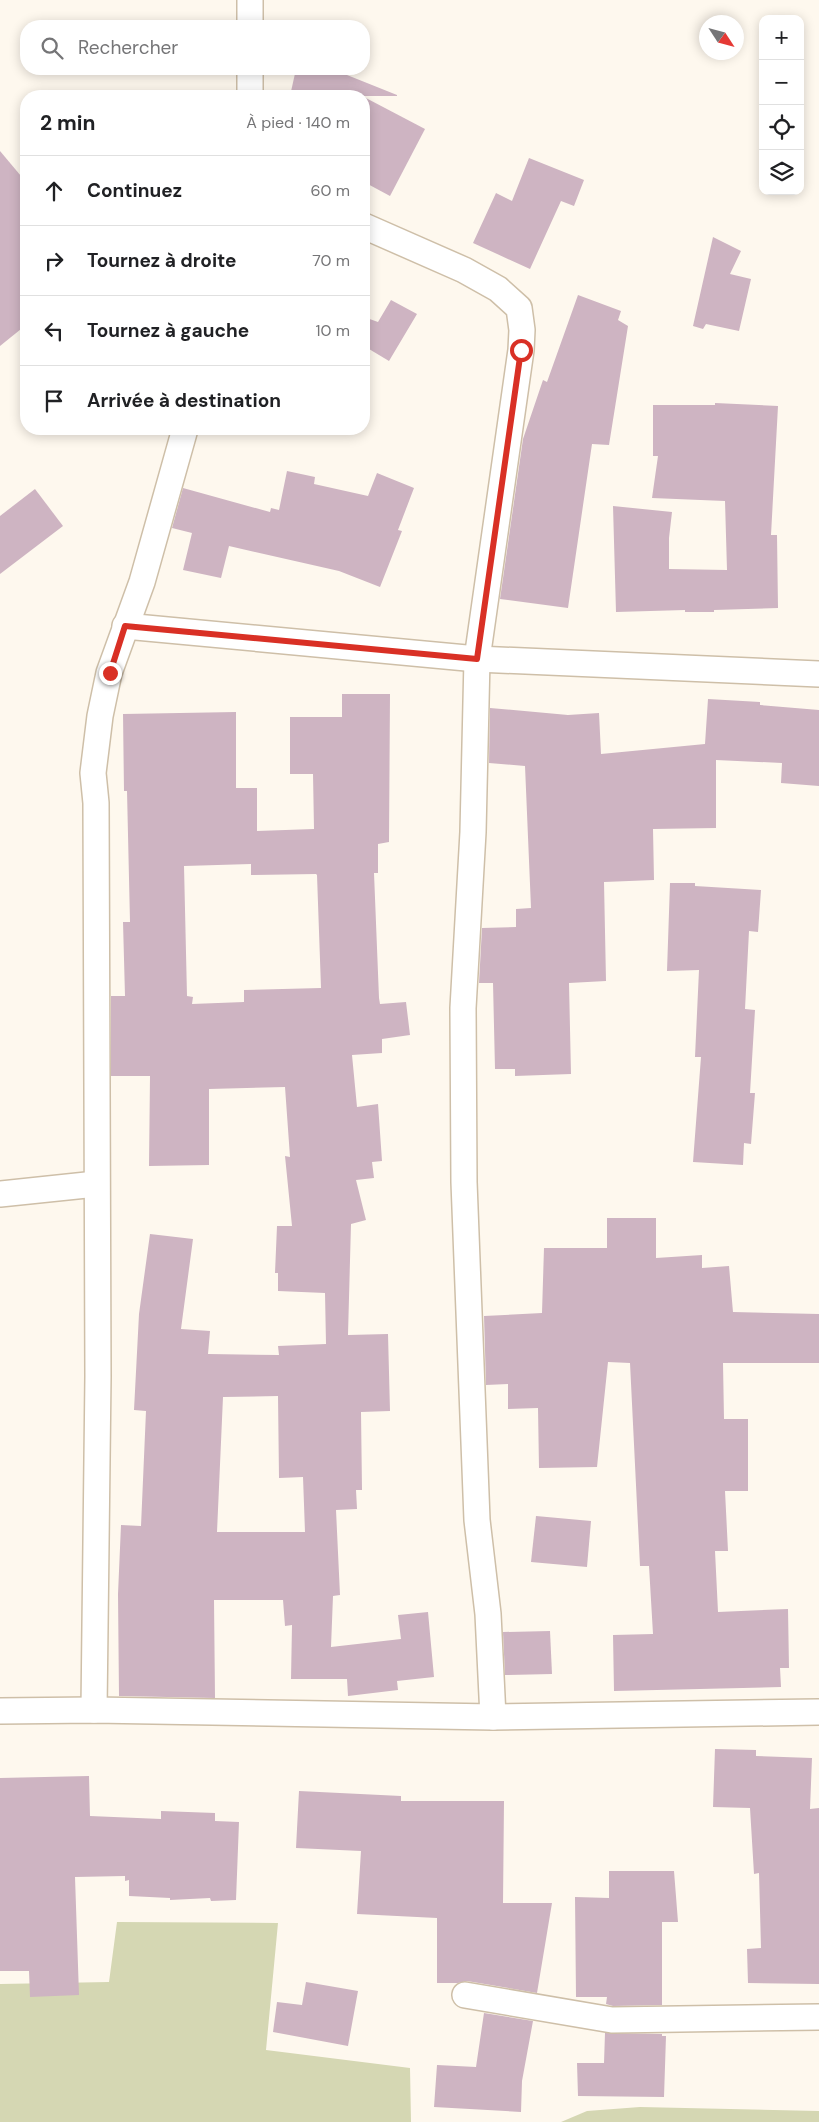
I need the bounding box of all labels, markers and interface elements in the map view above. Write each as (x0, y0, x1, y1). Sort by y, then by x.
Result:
north arrow (699, 15, 744, 60)
map controls (759, 15, 804, 195)
button: + (759, 15, 804, 60)
search box (20, 20, 370, 75)
icon: search (38, 34, 66, 62)
text: Rechercher (78, 35, 178, 60)
button: − (759, 60, 804, 105)
button: locate (759, 105, 804, 150)
text: 2 min (40, 109, 96, 137)
text: À pied · 140 m (246, 112, 350, 133)
button: layers (759, 150, 804, 195)
icon: ahead (40, 177, 68, 205)
text: Continuez (87, 178, 182, 203)
text: 60 m (310, 180, 350, 201)
icon: right (40, 247, 68, 275)
text: Tournez à droite (87, 248, 237, 273)
text: 70 m (312, 250, 350, 271)
icon: left (40, 317, 68, 345)
text: Tournez à gauche (87, 318, 249, 343)
text: 10 m (316, 320, 350, 341)
route start (510, 339, 533, 362)
icon: arrive (40, 387, 68, 415)
text: Arrivée à destination (87, 388, 281, 413)
route end (99, 662, 122, 685)

